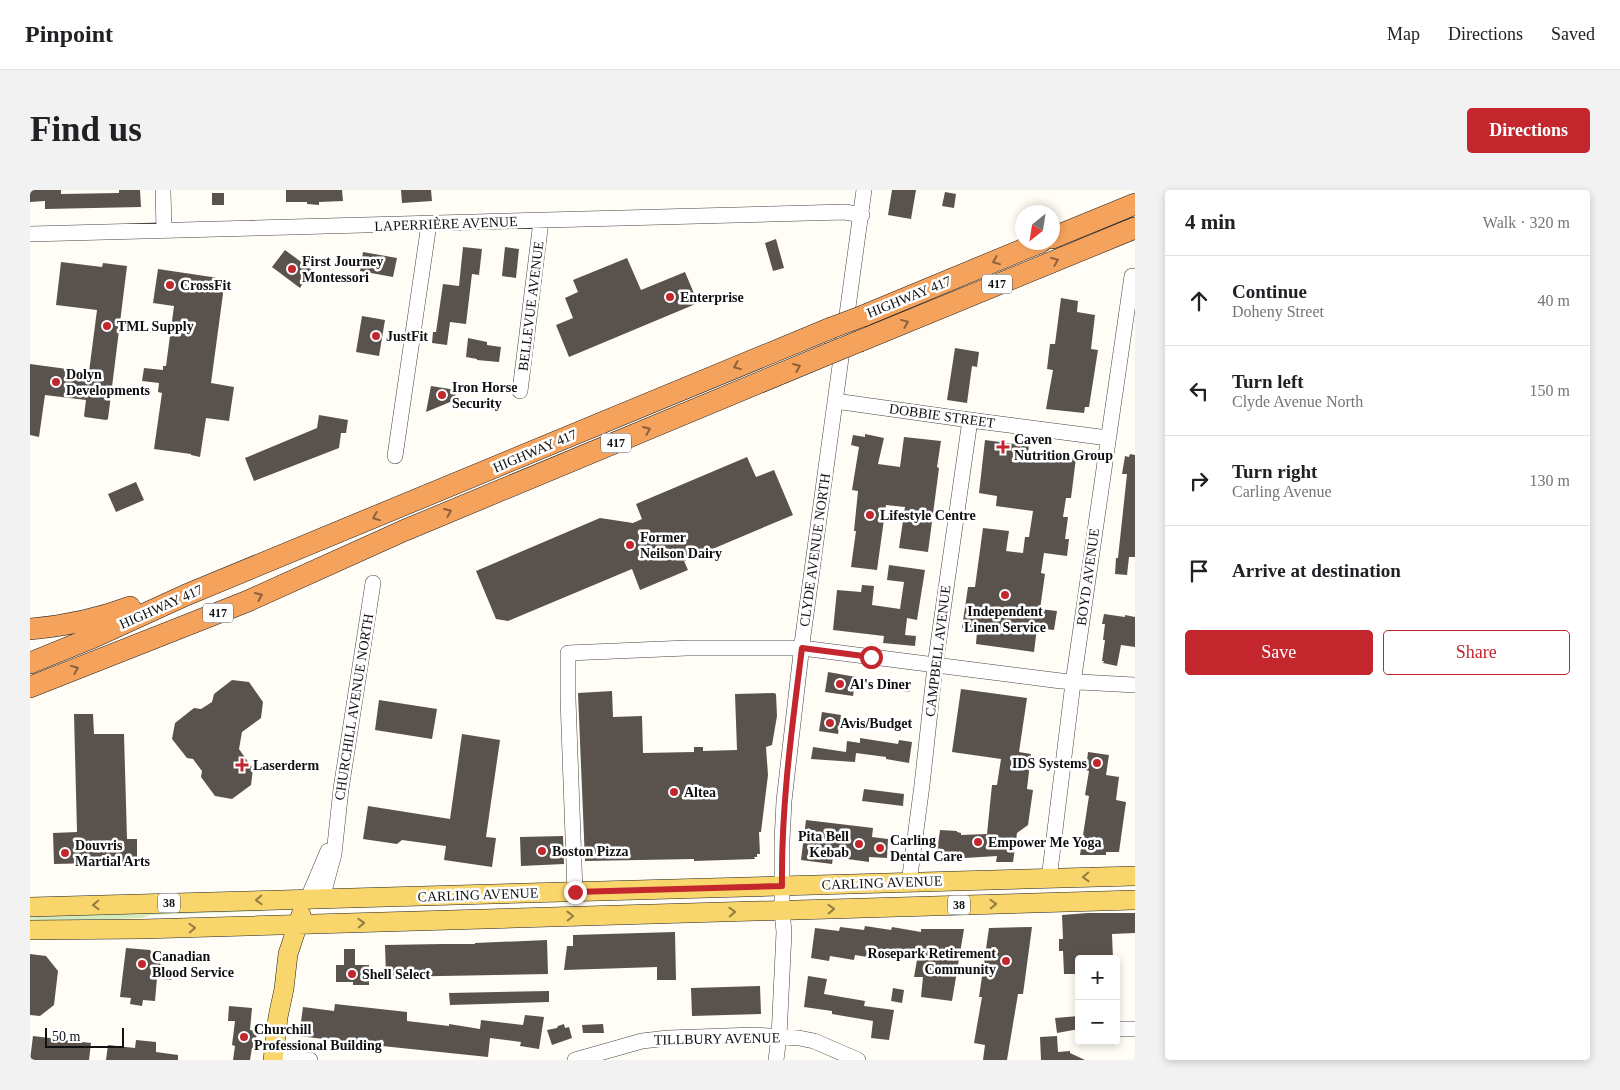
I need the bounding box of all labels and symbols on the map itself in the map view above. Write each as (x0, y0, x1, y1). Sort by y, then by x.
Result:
north arrow (1015, 205, 1060, 250)
street label: LAPERRIÈRE AVENUE (374, 213, 518, 234)
street label: BELLEVUE AVENUE (516, 240, 546, 372)
place label: First Journey Montessori (302, 254, 383, 285)
one-way arrow (992, 255, 1001, 265)
one-way arrow (1050, 256, 1059, 267)
marker: First Journey Montessori (286, 263, 298, 275)
street label: HIGHWAY 417 (865, 273, 953, 321)
road number: 417 (982, 275, 1012, 294)
place label: CrossFit (180, 278, 231, 293)
marker: CrossFit (164, 279, 176, 291)
place label: Enterprise (680, 290, 744, 305)
marker: Enterprise (664, 291, 676, 303)
one-way arrow (900, 318, 909, 329)
place label: TML Supply (117, 319, 194, 334)
marker: TML Supply (101, 320, 113, 332)
place label: JustFit (386, 329, 428, 344)
marker: JustFit (370, 330, 382, 342)
one-way arrow (733, 360, 742, 370)
one-way arrow (792, 363, 801, 373)
place label: Dolyn Developments (66, 367, 151, 398)
marker: Dolyn Developments (50, 376, 62, 388)
place label: Iron Horse Security (452, 380, 517, 411)
marker: Iron Horse Security (436, 389, 448, 401)
street label: DOBBIE STREET (888, 401, 996, 431)
one-way arrow (642, 425, 651, 436)
street label: HIGHWAY 417 (491, 427, 579, 475)
place label: Caven Nutrition Group (1014, 432, 1113, 463)
road number: 417 (601, 434, 631, 452)
marker: Caven Nutrition Group (996, 440, 1010, 454)
street label: CLYDE AVENUE NORTH (797, 472, 833, 628)
one-way arrow (443, 508, 452, 519)
place label: Lifestyle Centre (880, 508, 976, 523)
marker: Lifestyle Centre (864, 509, 876, 521)
one-way arrow (372, 510, 381, 521)
street label: BOYD AVENUE (1074, 527, 1102, 627)
place label: Former Neilson Dairy (640, 530, 722, 561)
marker: Former Neilson Dairy (624, 539, 636, 551)
street label: HIGHWAY 417 (117, 582, 205, 632)
street label: CAMPBELL AVENUE (922, 584, 954, 718)
marker: Independent Linen Service (999, 589, 1011, 601)
one-way arrow (254, 591, 263, 602)
road number: 417 (203, 603, 233, 622)
place label: Independent Linen Service (964, 604, 1046, 635)
street label: CHURCHILL AVENUE NORTH (332, 613, 376, 801)
route start (860, 646, 883, 669)
one-way arrow (70, 665, 79, 675)
place label: Al's Diner (850, 677, 911, 692)
marker: Al's Diner (834, 678, 846, 690)
place label: Avis/Budget (840, 716, 912, 731)
marker: Avis/Budget (824, 717, 836, 729)
place label: IDS Systems (1012, 756, 1088, 771)
marker: IDS Systems (1091, 757, 1103, 769)
marker: Laserderm (235, 758, 249, 772)
place label: Laserderm (253, 758, 319, 773)
place label: Altea (684, 785, 716, 800)
marker: Altea (668, 786, 680, 798)
place label: Pita Bell Kebab (798, 829, 849, 860)
place label: Carling Dental Care (890, 833, 962, 864)
place label: Empower Me Yoga (988, 835, 1102, 850)
marker: Empower Me Yoga (972, 836, 984, 848)
place label: Douvris Martial Arts (75, 838, 151, 869)
marker: Pita Bell Kebab (853, 838, 865, 850)
marker: Carling Dental Care (874, 842, 886, 854)
place label: Boston Pizza (552, 844, 629, 859)
marker: Boston Pizza (536, 845, 548, 857)
marker: Douvris Martial Arts (59, 847, 71, 859)
one-way arrow (1082, 872, 1090, 883)
street label: CARLING AVENUE (821, 873, 943, 893)
route end (564, 881, 587, 904)
street label: CARLING AVENUE (417, 885, 539, 905)
road number: 38 (158, 894, 180, 912)
one-way arrow (255, 895, 262, 905)
road number: 38 (948, 896, 970, 914)
one-way arrow (990, 899, 998, 909)
one-way arrow (92, 900, 100, 910)
one-way arrow (827, 904, 835, 915)
one-way arrow (729, 907, 737, 917)
one-way arrow (566, 911, 574, 922)
one-way arrow (357, 917, 365, 928)
one-way arrow (188, 923, 196, 933)
place label: Rosepark Retirement Community (868, 946, 996, 977)
place label: Canadian Blood Service (152, 949, 234, 980)
marker: Rosepark Retirement Community (1000, 955, 1012, 967)
marker: Canadian Blood Service (136, 958, 148, 970)
place label: Shell Select (362, 967, 430, 982)
marker: Shell Select (346, 968, 358, 980)
place label: Churchill Professional Building (254, 1022, 382, 1053)
scale bar (45, 1025, 124, 1048)
street label: TILLBURY AVENUE (654, 1030, 780, 1048)
marker: Churchill Professional Building (238, 1031, 250, 1043)

